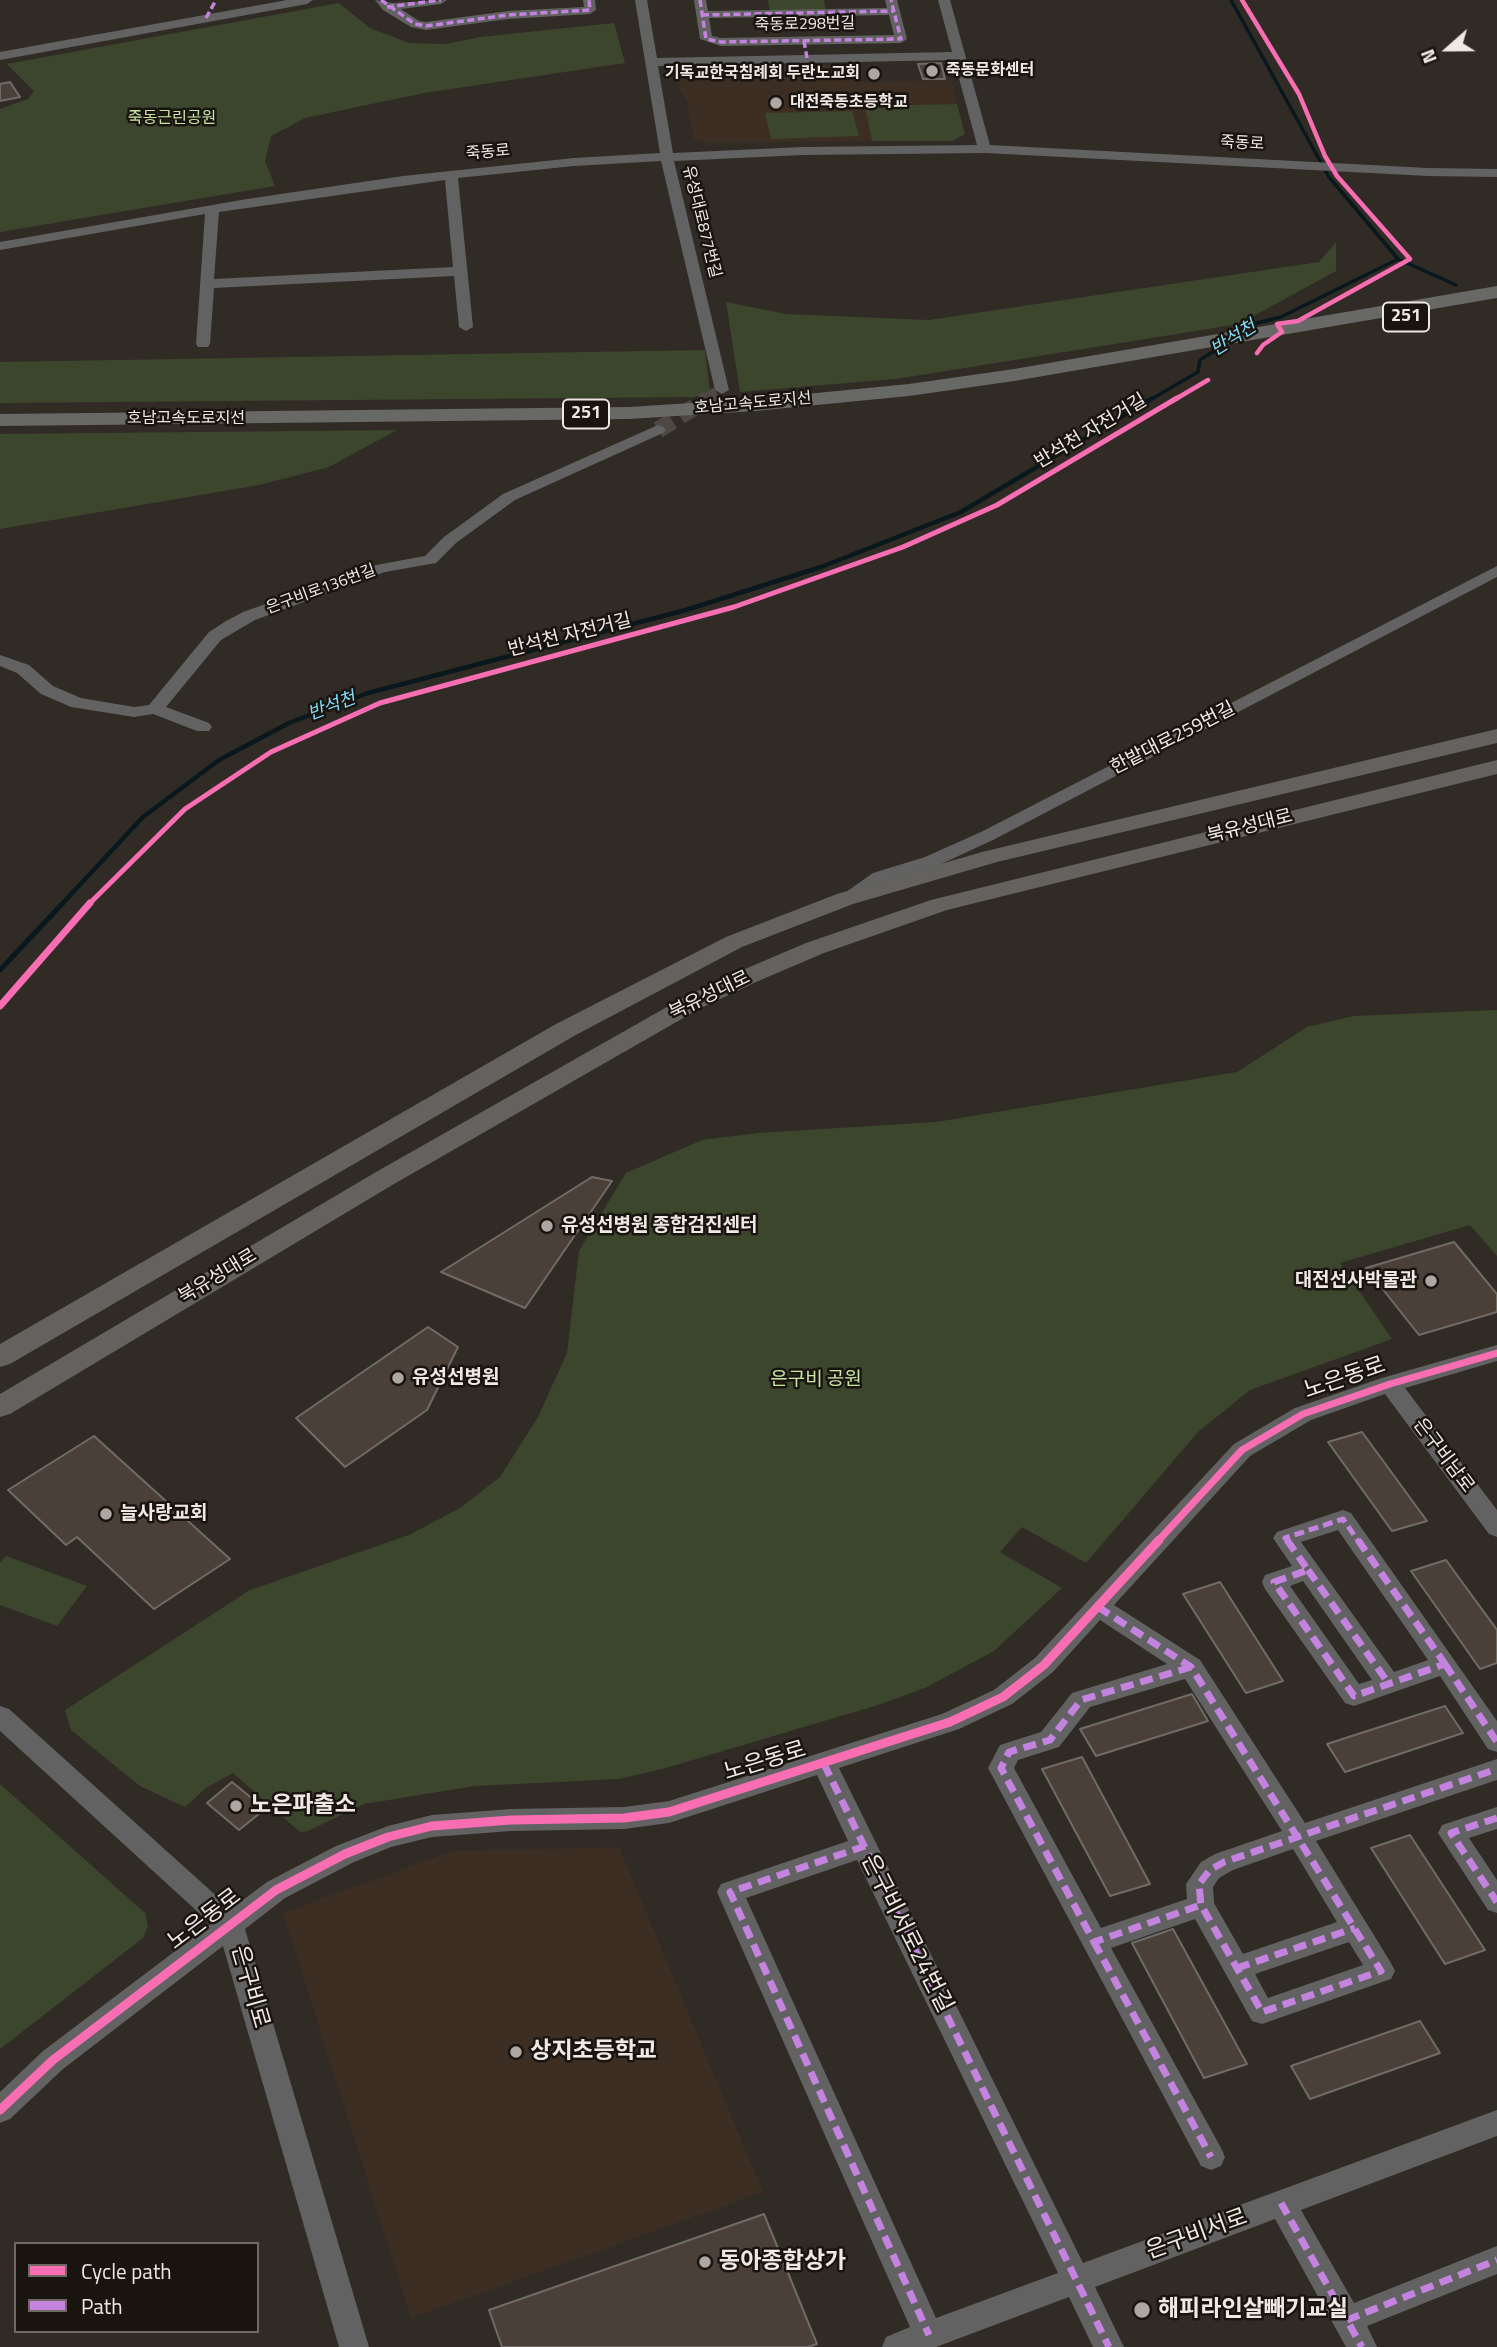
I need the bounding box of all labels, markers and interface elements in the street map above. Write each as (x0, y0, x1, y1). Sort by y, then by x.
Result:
north arrow (1413, 14, 1483, 84)
street label: 죽동로298번길 (755, 15, 855, 35)
text: N (1412, 45, 1444, 68)
place label: 죽동문화센터 (946, 61, 1034, 81)
marker: 죽동문화센터 (924, 63, 940, 79)
place label: 기독교한국침례회 두란노교회 (665, 64, 860, 84)
marker: 기독교한국침례회 두란노교회 (866, 66, 882, 82)
place label: 대전죽동초등학교 (790, 93, 908, 113)
marker: 대전죽동초등학교 (768, 95, 784, 111)
park label: 죽동근린공원 (128, 109, 216, 129)
street label: 죽동로 (1219, 133, 1265, 155)
street label: 죽동로 (465, 142, 511, 164)
street label: 유성대로877번길 (678, 164, 724, 280)
road number: 251 (1383, 302, 1429, 332)
water label: 반석천 (1207, 317, 1261, 361)
street label: 호남고속도로지선 (694, 389, 812, 419)
street label: 반석천 자전거길 (1031, 390, 1151, 474)
road number: 251 (563, 400, 609, 428)
street label: 호남고속도로지선 (127, 409, 245, 429)
street label: 은구비로136번길 (264, 561, 378, 619)
street label: 반석천 자전거길 (506, 610, 634, 662)
water label: 반석천 (305, 688, 359, 726)
street label: 한밭대로259번길 (1107, 698, 1239, 780)
street label: 북유성대로 (1205, 805, 1295, 849)
street label: 북유성대로 (666, 967, 754, 1025)
place label: 유성선병원 종합검진센터 (561, 1215, 757, 1237)
marker: 유성선병원 종합검진센터 (539, 1218, 555, 1234)
street label: 북유성대로 (175, 1245, 261, 1309)
place label: 대전선사박물관 (1295, 1270, 1417, 1292)
marker: 대전선사박물관 (1423, 1273, 1439, 1289)
street label: 노은동로 (1300, 1352, 1390, 1406)
place label: 유성선병원 (412, 1367, 499, 1389)
park label: 은구비 공원 (770, 1369, 862, 1391)
marker: 유성선병원 (390, 1370, 406, 1386)
street label: 은구비남로 (1408, 1414, 1478, 1498)
place label: 늘사랑교회 (120, 1503, 207, 1525)
marker: 늘사랑교회 (98, 1506, 114, 1522)
street label: 노은동로 (720, 1736, 810, 1788)
place label: 노은파출소 (250, 1792, 356, 1820)
marker: 노은파출소 (228, 1798, 244, 1814)
street label: 은구비서로24번길 (854, 1850, 958, 2018)
street label: 노은동로 (163, 1884, 247, 1956)
street label: 은구비로 (224, 1943, 274, 2031)
place label: 상지초등학교 (530, 2038, 657, 2066)
marker: 상지초등학교 (508, 2044, 524, 2060)
street label: 은구비서로 (1143, 2204, 1251, 2266)
legend (14, 2242, 259, 2333)
place label: 동아종합상가 (719, 2248, 846, 2276)
marker: 동아종합상가 (697, 2254, 713, 2270)
text: Cycle path (81, 2255, 172, 2287)
text: Path (81, 2290, 123, 2322)
place label: 해피라인살빼기교실 (1158, 2296, 1348, 2324)
marker: 해피라인살빼기교실 (1132, 2300, 1152, 2320)

